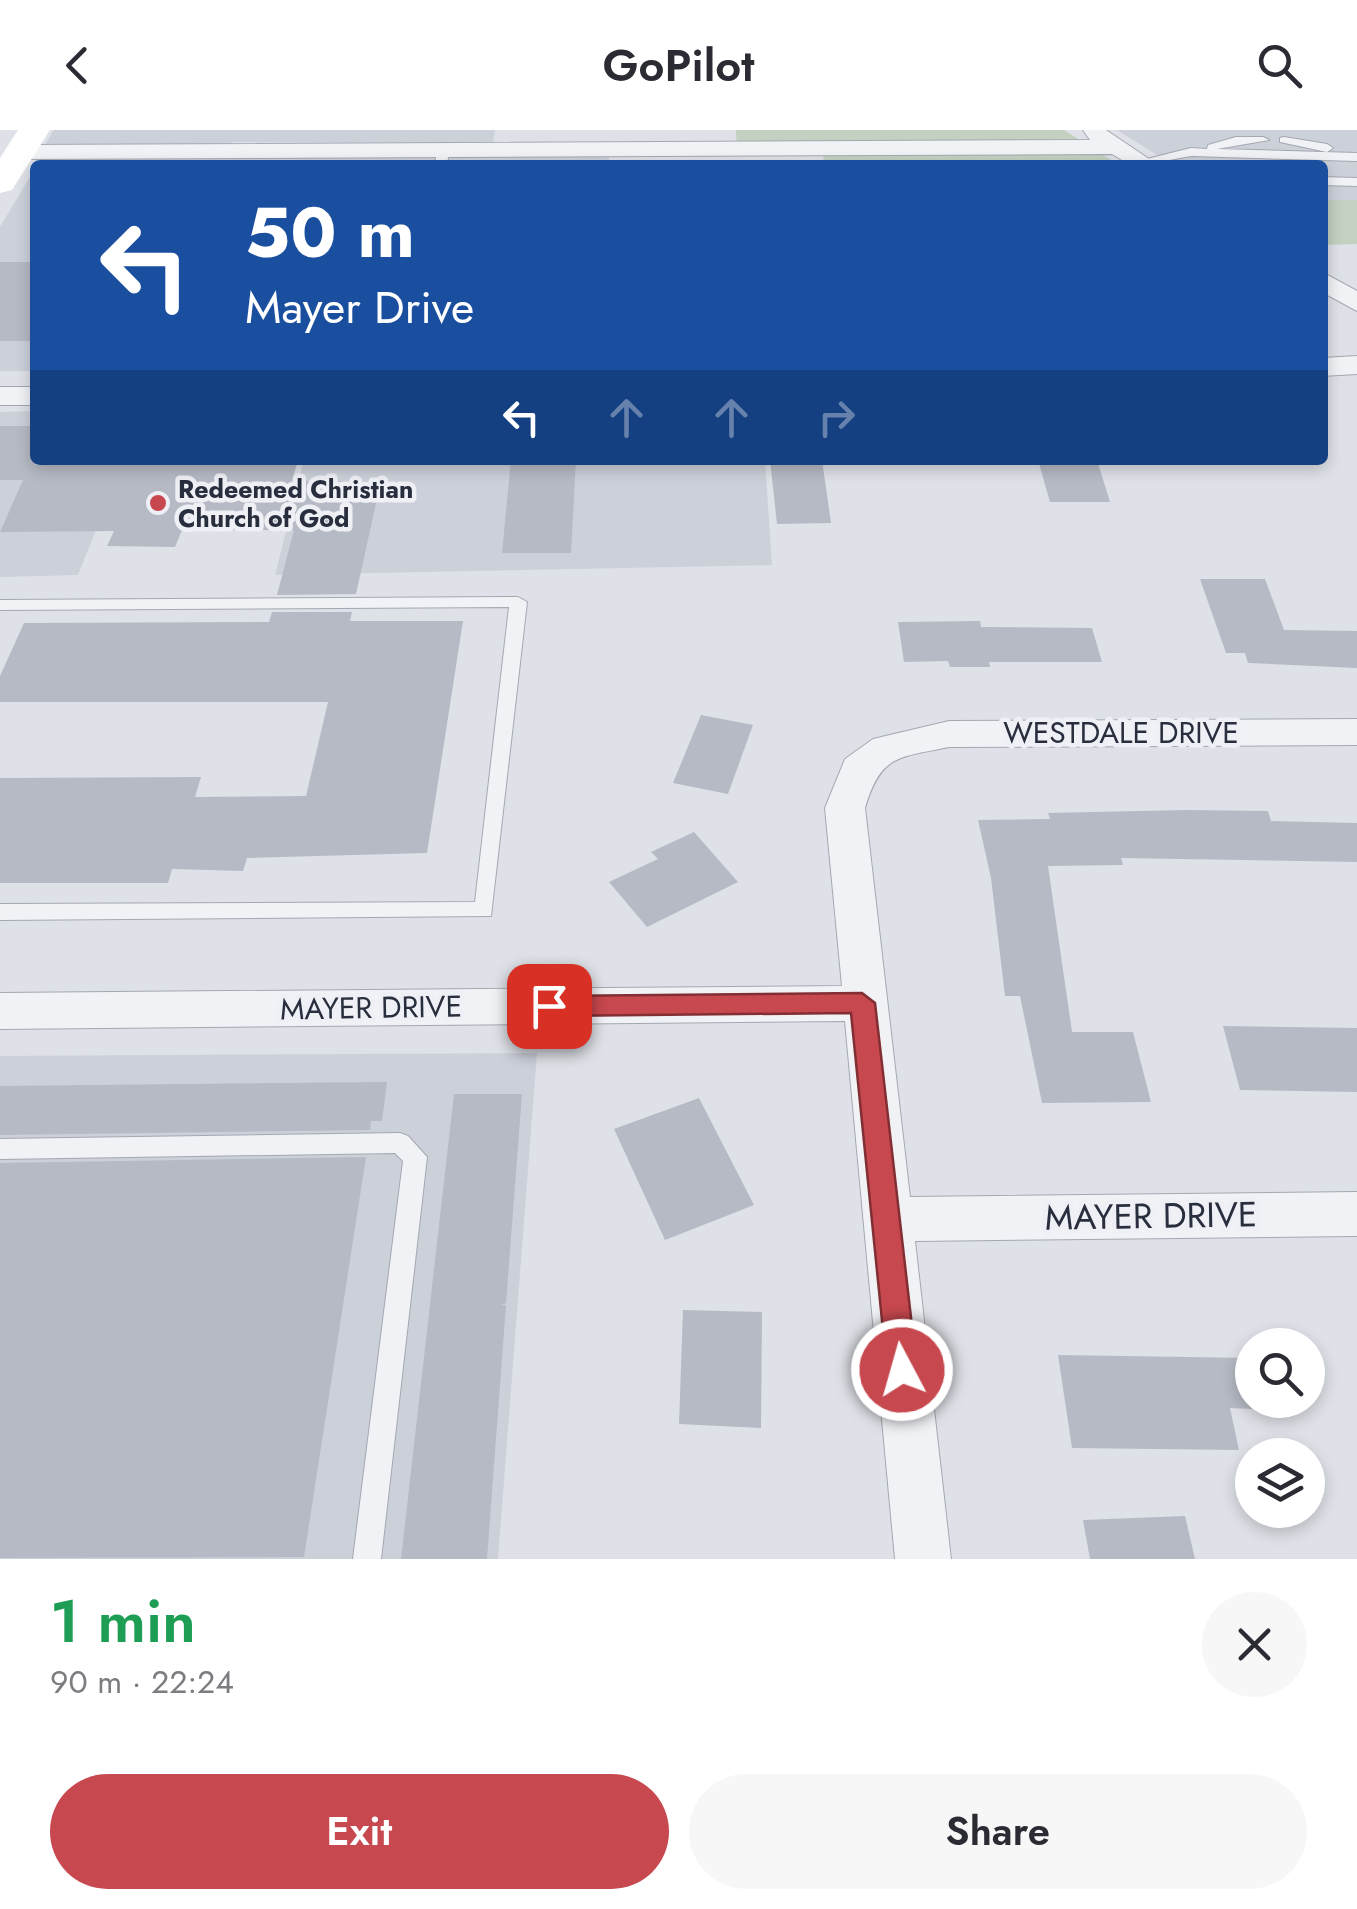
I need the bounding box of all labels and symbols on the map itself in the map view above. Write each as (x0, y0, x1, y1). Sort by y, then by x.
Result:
place label: Redeemed Christian Church of God (178, 471, 413, 536)
marker: Redeemed Christian Church of God (147, 492, 169, 514)
street label: WESTDALE DRIVE (1003, 711, 1239, 754)
pin (507, 964, 592, 1049)
street label: MAYER DRIVE (280, 984, 462, 1031)
street label: MAYER DRIVE (1044, 1189, 1258, 1243)
position arrow (850, 1318, 954, 1422)

